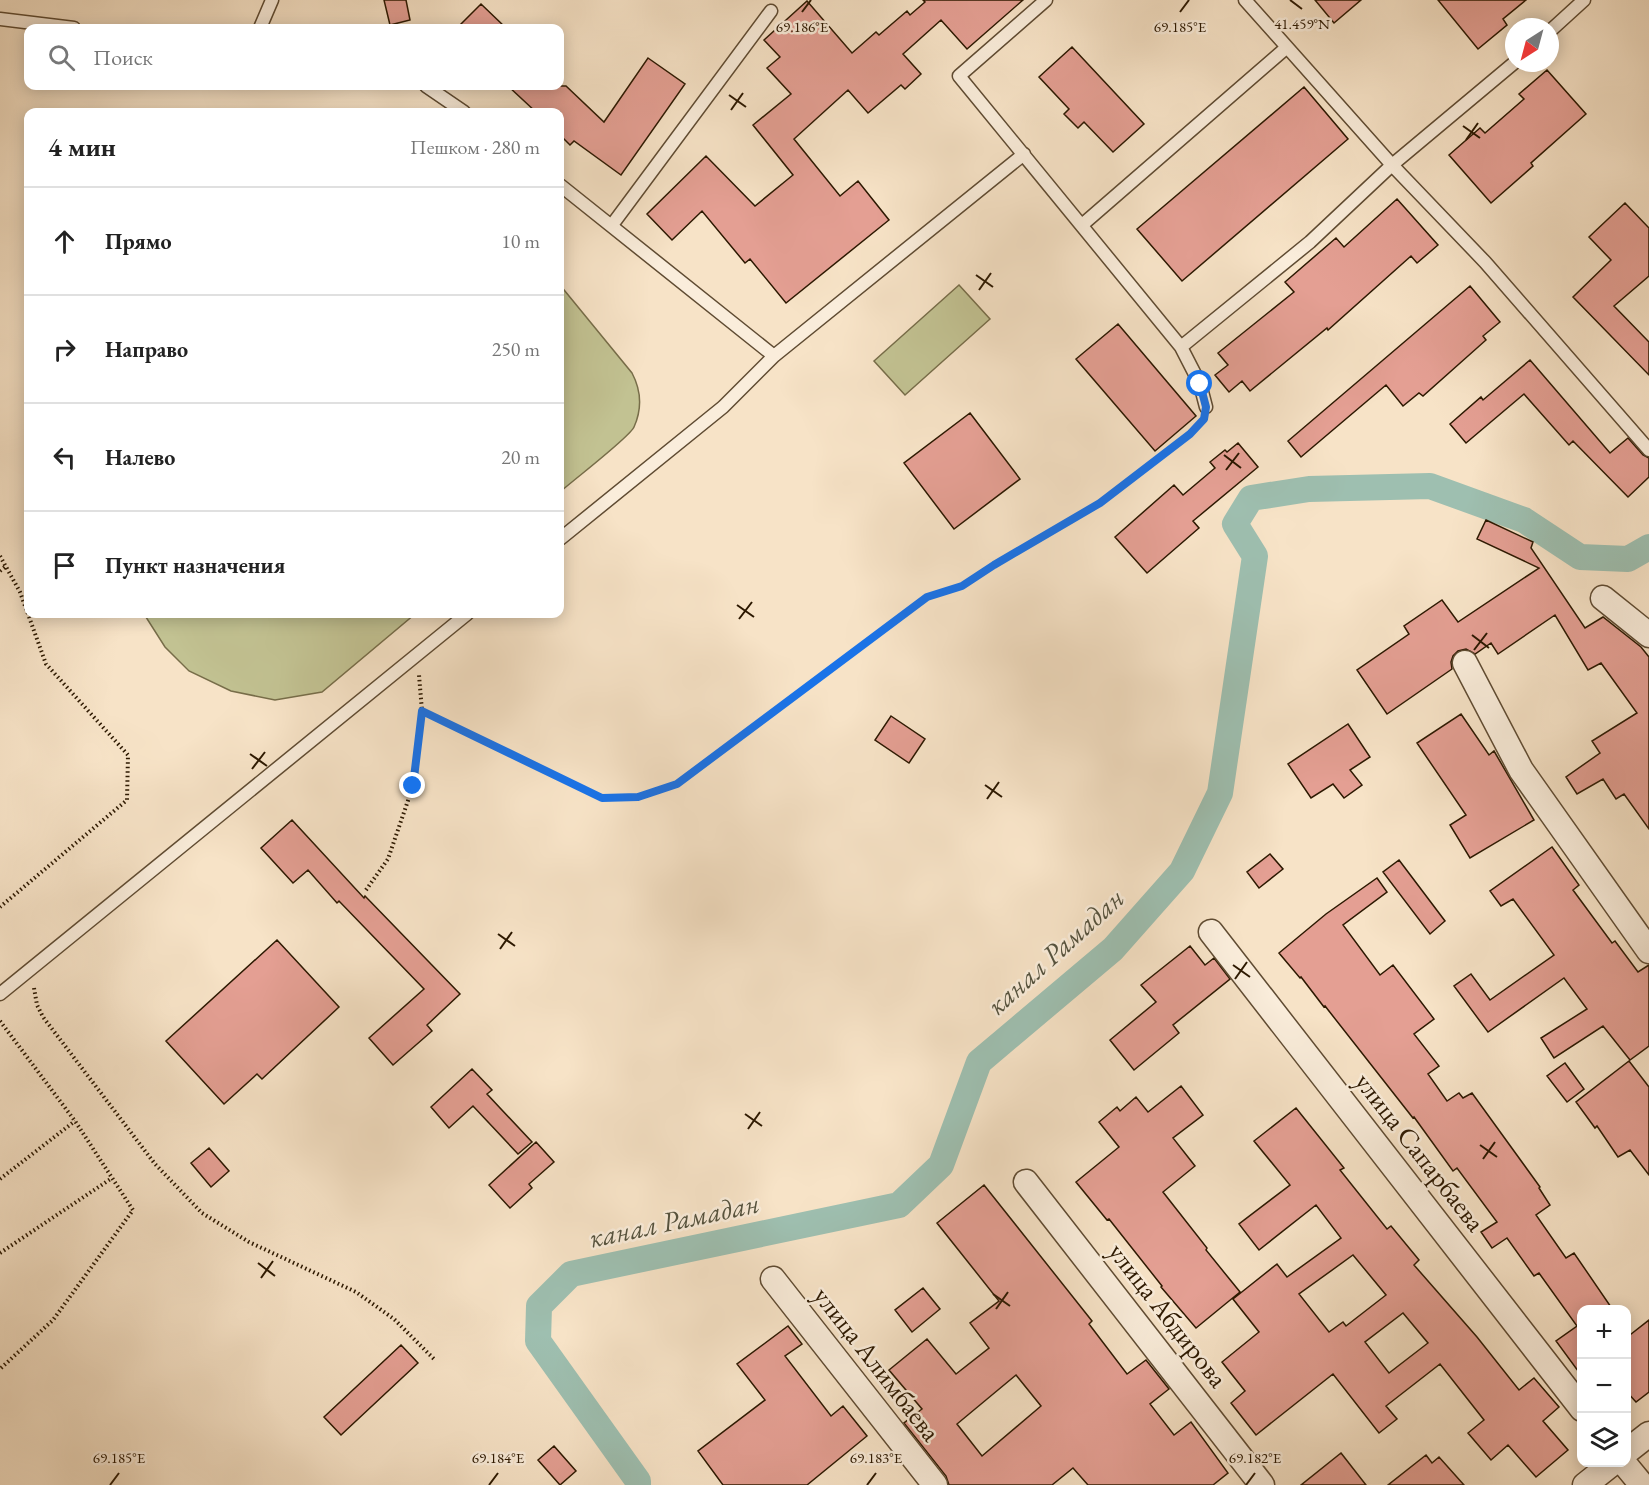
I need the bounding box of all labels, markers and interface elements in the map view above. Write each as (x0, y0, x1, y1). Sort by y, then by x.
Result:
text: 41.459°N (1274, 14, 1330, 33)
text: 69.186°E (776, 17, 829, 36)
text: 69.185°E (1154, 17, 1207, 36)
north arrow (1505, 18, 1559, 72)
search box (24, 24, 564, 90)
icon: search (45, 41, 78, 74)
text: Поиск (93, 43, 153, 72)
text: 4 мин (48, 130, 116, 164)
text: Пешком · 280 m (410, 134, 540, 160)
icon: ahead (48, 225, 81, 258)
text: Прямо (105, 227, 172, 256)
text: 10 m (501, 228, 540, 254)
icon: right (48, 333, 81, 366)
text: Направо (105, 335, 188, 364)
text: 250 m (492, 336, 540, 362)
route start (1186, 370, 1212, 396)
icon: left (48, 441, 81, 474)
text: Налево (105, 443, 175, 472)
text: 20 m (501, 444, 540, 470)
icon: arrive (48, 549, 81, 582)
text: Пункт назначения (105, 551, 285, 580)
route end (399, 772, 425, 798)
water label: канал Рамадан (978, 880, 1132, 1022)
street label: улица Сапарбаева (1347, 1065, 1494, 1238)
water label: канал Рамадан (585, 1184, 763, 1256)
street label: улица Абдирова (1101, 1235, 1236, 1394)
street label: улица Алимбаева (806, 1279, 949, 1448)
map controls (1577, 1305, 1631, 1467)
button: + (1577, 1305, 1631, 1359)
button: − (1577, 1359, 1631, 1413)
button: layers (1577, 1413, 1631, 1467)
text: 69.185°E (93, 1448, 146, 1467)
text: 69.184°E (472, 1448, 525, 1467)
text: 69.183°E (850, 1448, 903, 1467)
text: 69.182°E (1229, 1448, 1282, 1467)

